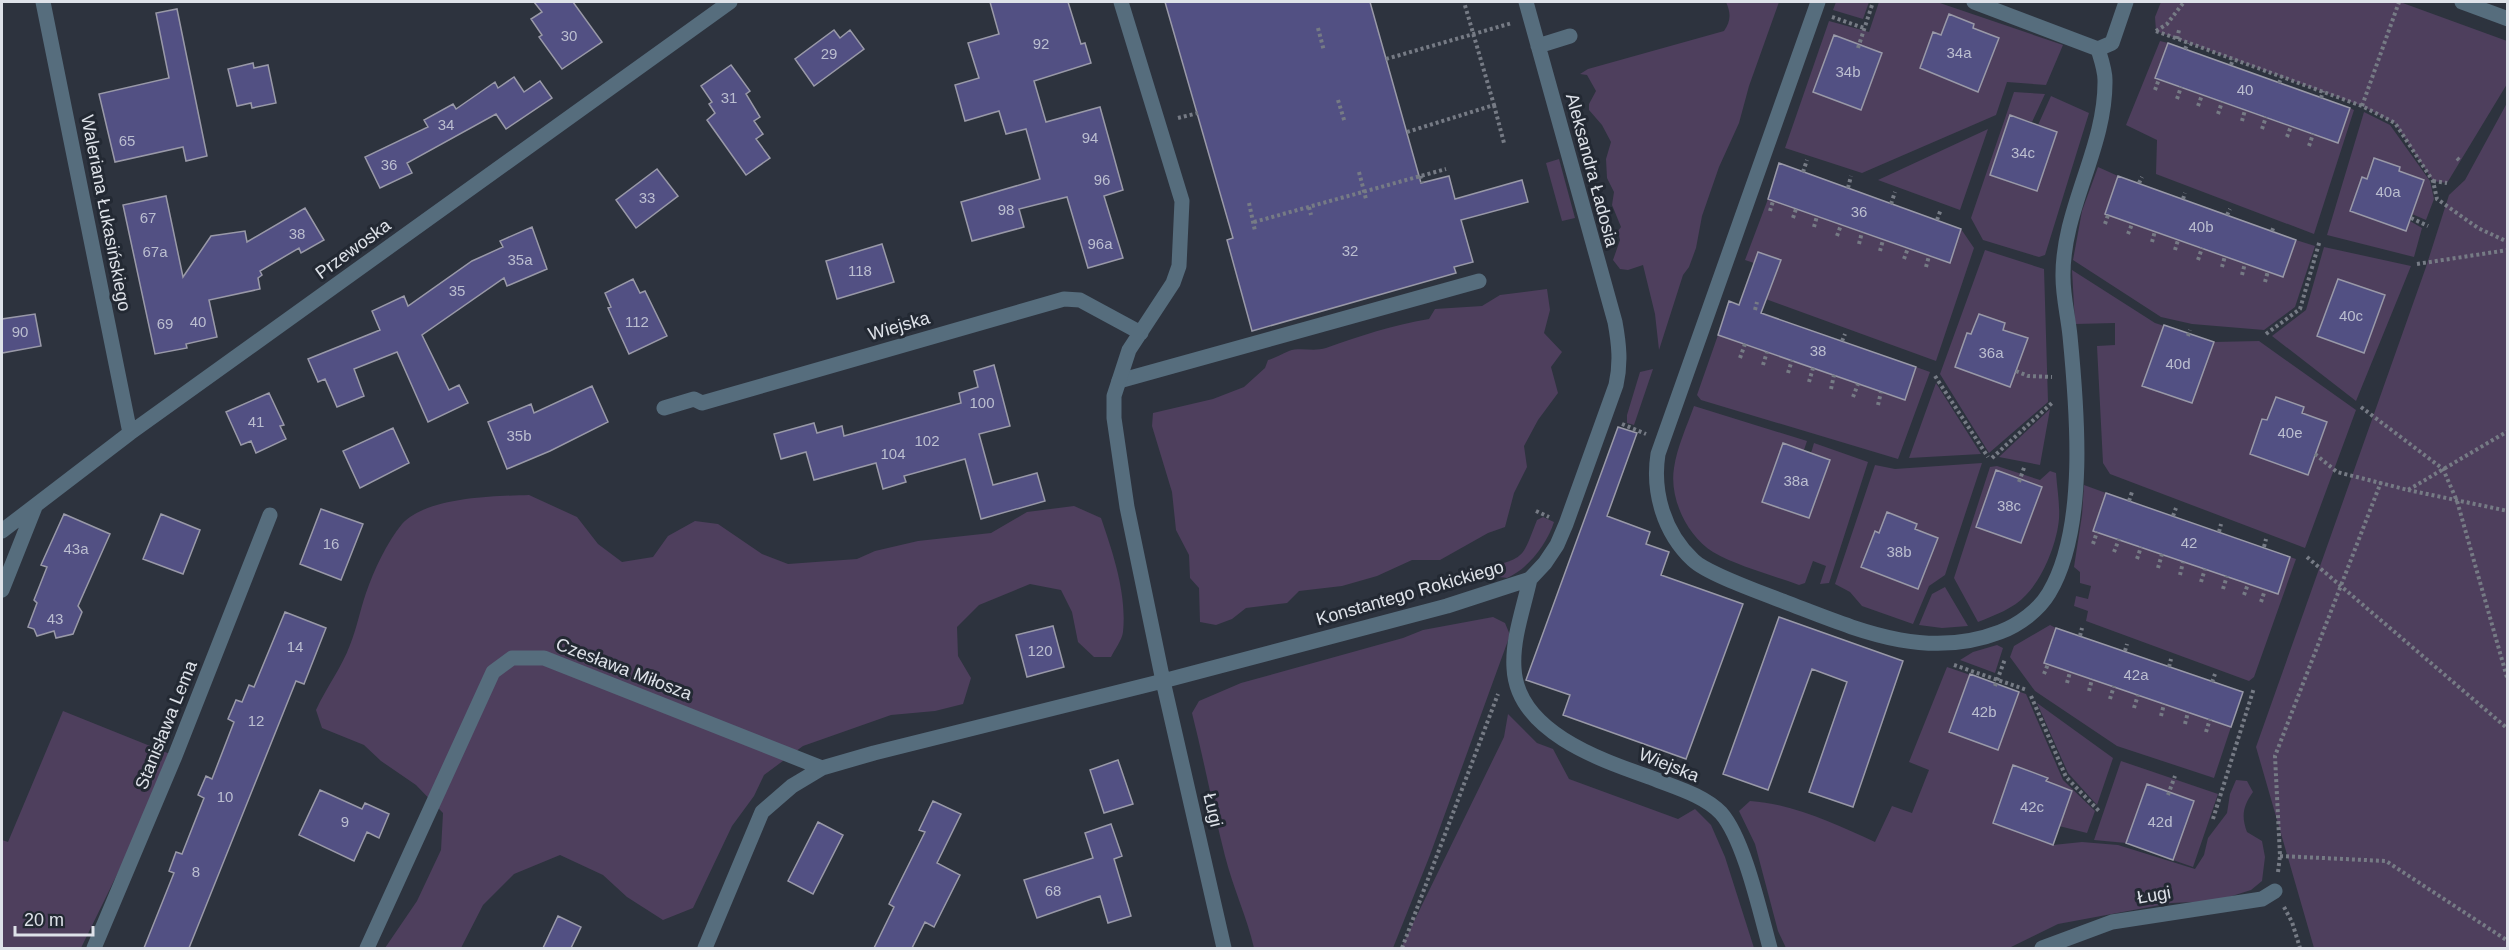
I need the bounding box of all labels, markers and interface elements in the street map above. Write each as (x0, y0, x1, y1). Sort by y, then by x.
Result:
house number: 30 (561, 27, 577, 44)
house number: 92 (1033, 35, 1049, 52)
house number: 34a (1946, 44, 1972, 61)
house number: 29 (821, 45, 837, 62)
house number: 34b (1835, 63, 1861, 80)
house number: 40 (2237, 81, 2253, 98)
house number: 31 (721, 89, 737, 106)
street label: Aleksandra Ładosia (1562, 91, 1622, 250)
street label: Waleriana Łukasińskiego (77, 113, 135, 313)
house number: 34 (438, 116, 454, 133)
house number: 94 (1082, 129, 1098, 146)
house number: 65 (119, 132, 135, 149)
house number: 34c (2011, 144, 2036, 161)
house number: 36 (381, 156, 397, 173)
house number: 96 (1094, 171, 1110, 188)
house number: 40a (2375, 183, 2401, 200)
house number: 33 (639, 189, 655, 206)
house number: 98 (998, 201, 1014, 218)
house number: 36 (1851, 203, 1867, 220)
house number: 67 (140, 209, 156, 226)
street label: Przewoska (312, 214, 395, 283)
house number: 40b (2188, 218, 2214, 235)
house number: 38 (289, 225, 305, 242)
house number: 96a (1087, 235, 1113, 252)
house number: 32 (1342, 242, 1358, 259)
house number: 67a (142, 243, 168, 260)
house number: 35a (507, 251, 533, 268)
house number: 118 (848, 262, 872, 279)
house number: 35 (449, 282, 465, 299)
street label: Wiejska (866, 307, 933, 344)
house number: 40c (2339, 307, 2364, 324)
house number: 40 (190, 313, 206, 330)
house number: 112 (625, 313, 649, 330)
house number: 69 (157, 315, 173, 332)
house number: 90 (12, 323, 28, 340)
house number: 38 (1810, 342, 1826, 359)
house number: 36a (1978, 344, 2004, 361)
house number: 40d (2165, 355, 2191, 372)
house number: 100 (969, 394, 995, 411)
house number: 41 (248, 413, 264, 430)
house number: 40e (2277, 424, 2303, 441)
house number: 35b (506, 427, 532, 444)
house number: 102 (914, 432, 940, 449)
house number: 104 (880, 445, 906, 462)
house number: 38a (1783, 472, 1809, 489)
house number: 38c (1997, 497, 2022, 514)
house number: 42 (2181, 534, 2197, 551)
house number: 16 (323, 535, 339, 552)
house number: 43a (63, 540, 89, 557)
house number: 38b (1886, 543, 1912, 560)
street label: Konstantego Rokickiego (1314, 557, 1506, 629)
house number: 43 (47, 610, 63, 627)
street label: Czesława Miłosza (553, 634, 696, 705)
house number: 14 (287, 638, 303, 655)
house number: 120 (1027, 642, 1053, 659)
street label: Stanisława Lema (131, 657, 201, 792)
house number: 42a (2123, 666, 2149, 683)
house number: 42b (1971, 703, 1997, 720)
house number: 12 (248, 712, 264, 729)
street label: Wiejska (1636, 744, 1703, 786)
house number: 10 (217, 788, 233, 805)
street label: Ługi (1199, 791, 1227, 829)
house number: 42c (2020, 798, 2045, 815)
house number: 9 (341, 813, 349, 830)
house number: 42d (2147, 813, 2173, 830)
house number: 8 (192, 863, 200, 880)
house number: 68 (1045, 882, 1061, 899)
street label: Ługi (2136, 882, 2172, 908)
scale bar (15, 899, 93, 937)
text: 20 m (24, 910, 64, 930)

